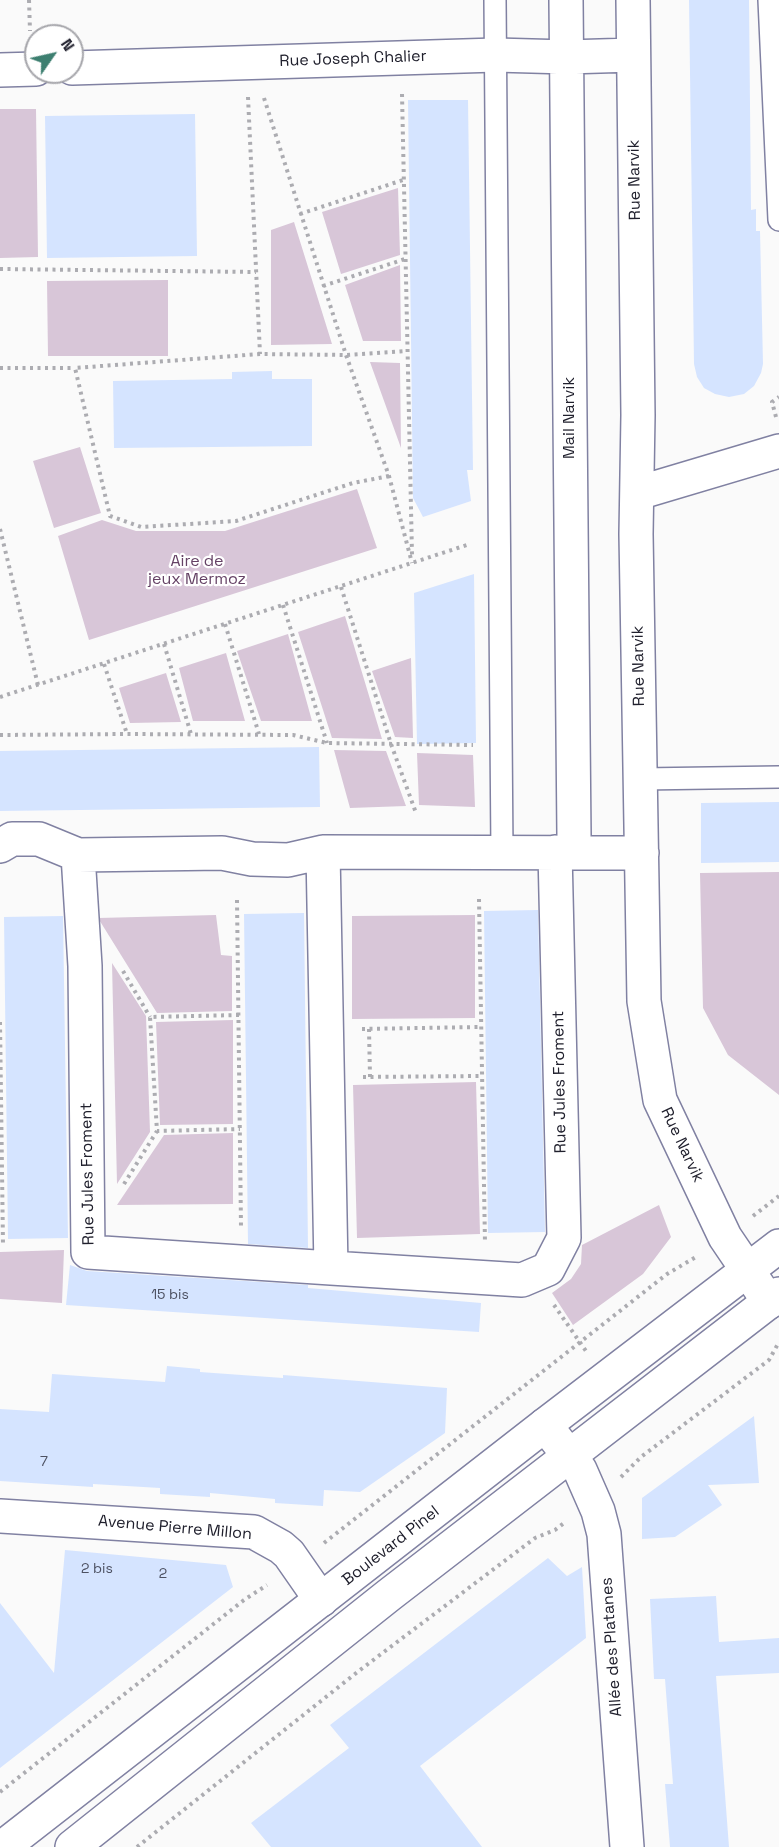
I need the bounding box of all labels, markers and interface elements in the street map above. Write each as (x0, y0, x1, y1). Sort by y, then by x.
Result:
north arrow (24, 24, 84, 84)
text: N (56, 34, 79, 55)
street label: Rue Joseph Chalier (279, 47, 427, 71)
street label: Rue Narvik (625, 140, 645, 220)
street label: Mail Narvik (560, 377, 580, 459)
park label: Aire de jeux Mermoz (148, 552, 246, 590)
street label: Rue Narvik (629, 626, 649, 706)
street label: Rue Jules Froment (549, 1010, 571, 1154)
street label: Rue Jules Froment (77, 1102, 99, 1246)
street label: Rue Narvik (656, 1104, 708, 1186)
house number: 15 bis (151, 1287, 189, 1303)
house number: 7 (40, 1454, 48, 1470)
street label: Boulevard Pinel (339, 1502, 443, 1590)
street label: Avenue Pierre Millon (97, 1512, 253, 1544)
house number: 2 bis (81, 1561, 113, 1577)
house number: 2 (159, 1566, 167, 1582)
street label: Allée des Platanes (598, 1577, 626, 1717)

